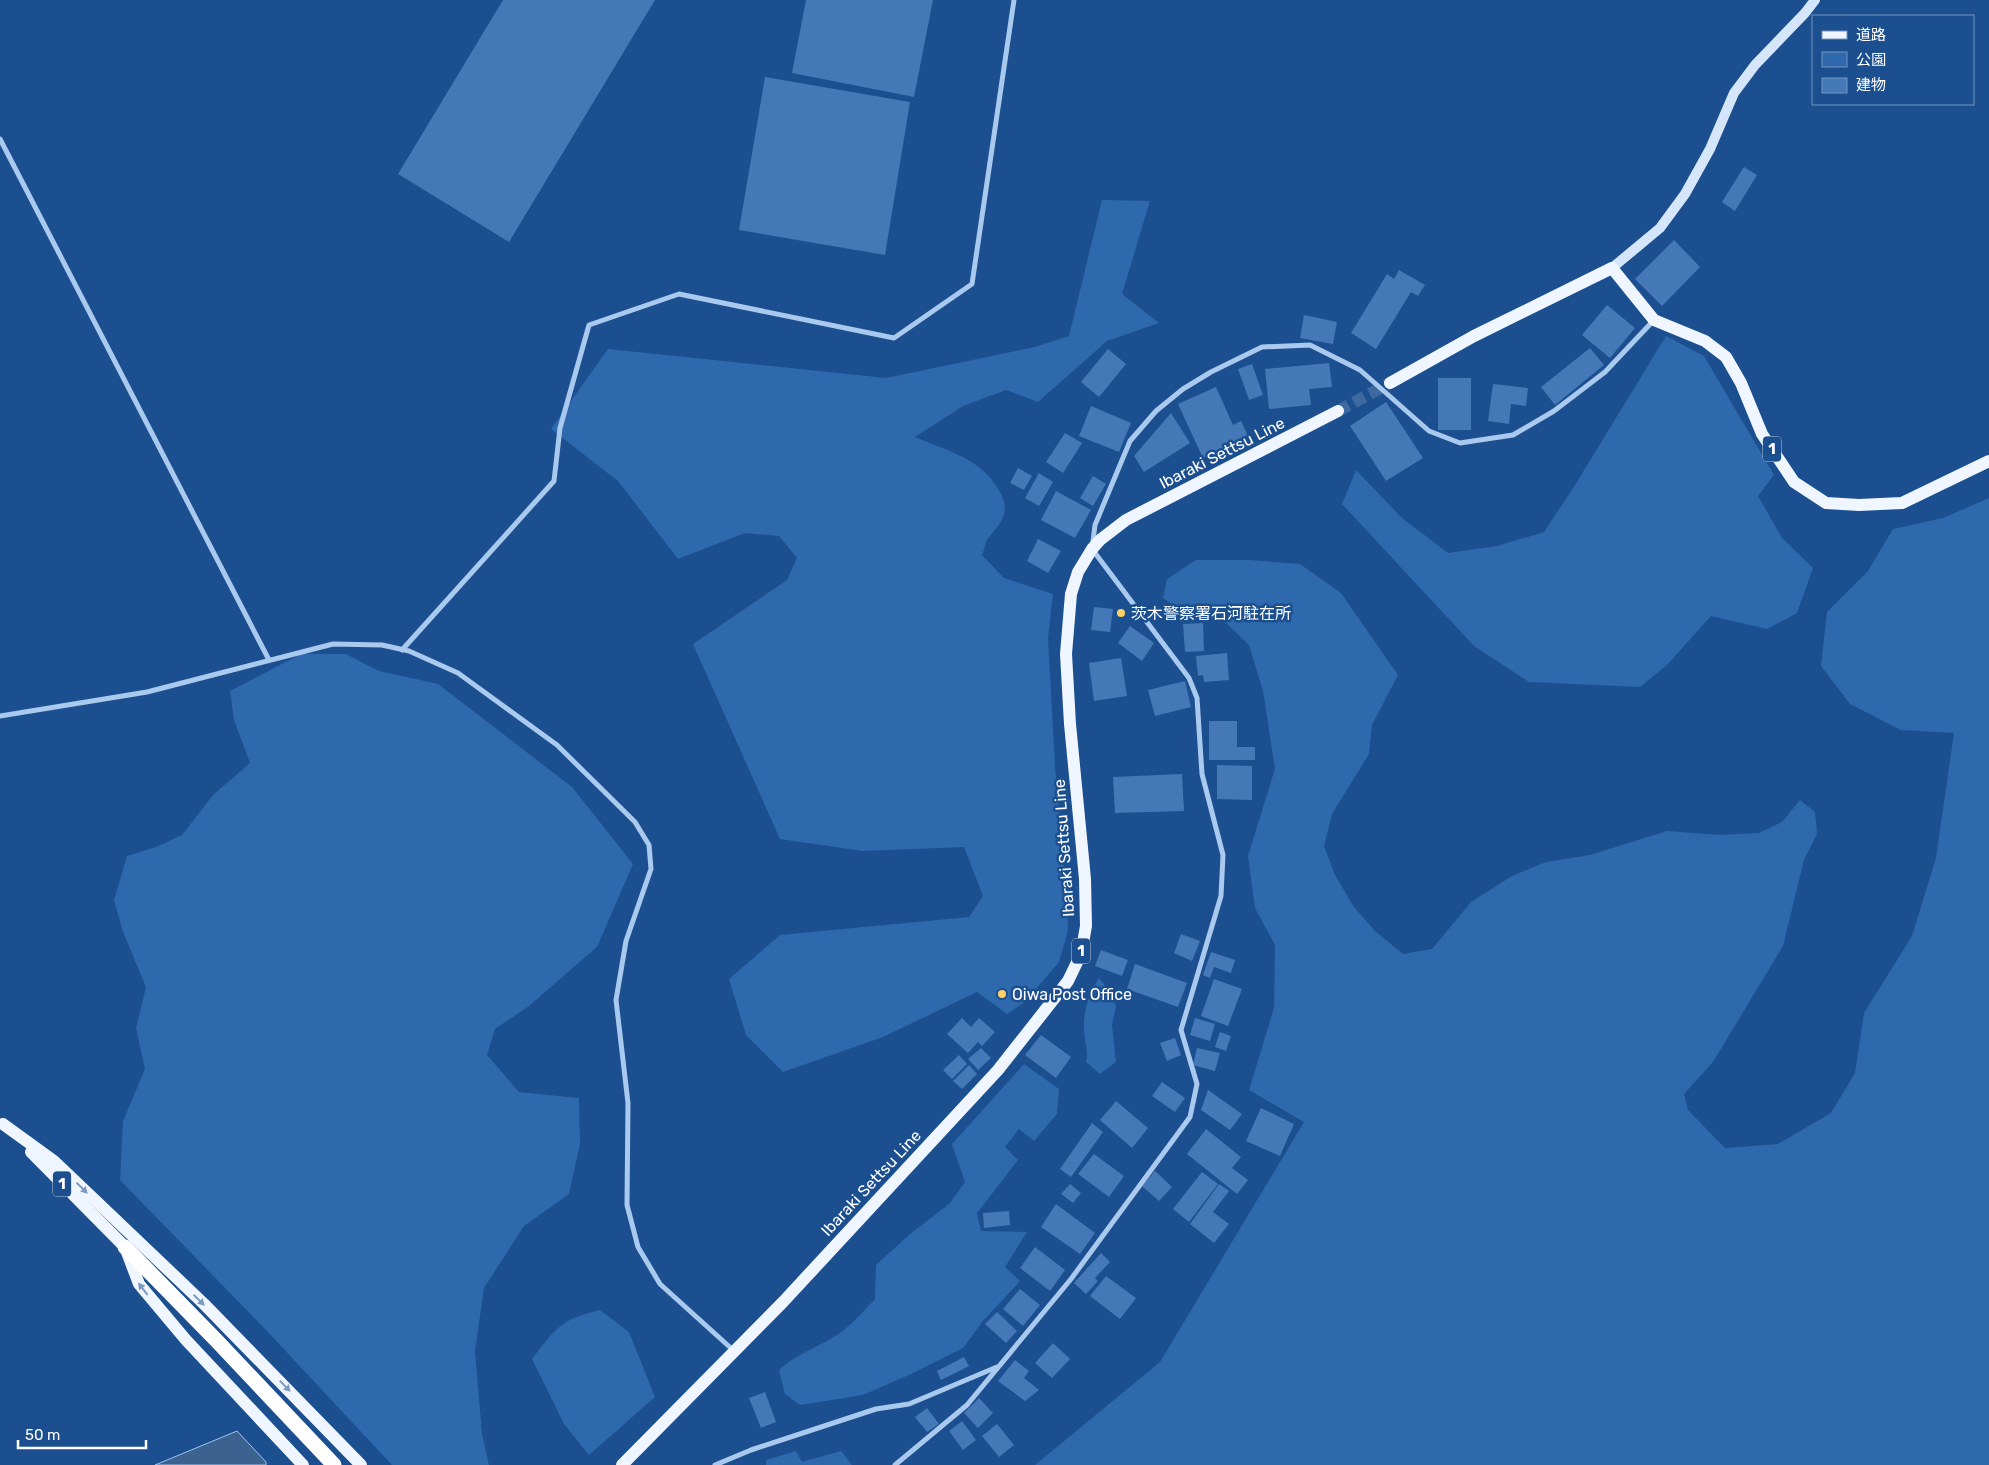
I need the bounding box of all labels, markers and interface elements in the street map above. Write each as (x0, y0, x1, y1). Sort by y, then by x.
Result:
legend (1812, 15, 1974, 105)
text: 道路 (1856, 26, 1886, 44)
text: 公園 (1856, 51, 1886, 69)
text: 建物 (1856, 76, 1886, 94)
street label: Ibaraki Settsu Line (1156, 413, 1288, 493)
road number: 1 (1763, 436, 1781, 462)
place label: 茨木警察署石河駐在所 (1131, 604, 1291, 623)
marker: 茨木警察署石河駐在所 (1115, 607, 1127, 619)
street label: Ibaraki Settsu Line (1050, 778, 1078, 918)
road number: 1 (1072, 938, 1090, 964)
place label: Oiwa Post Office (1012, 985, 1132, 1004)
marker: Oiwa Post Office (996, 988, 1008, 1000)
street label: Ibaraki Settsu Line (817, 1126, 925, 1240)
road number: 1 (53, 1172, 71, 1196)
one-way arrow (75, 1182, 87, 1194)
one-way arrow (138, 1283, 149, 1296)
one-way arrow (193, 1294, 205, 1306)
one-way arrow (279, 1380, 291, 1392)
scale bar (18, 1418, 145, 1450)
text: 50 m (25, 1426, 60, 1444)

